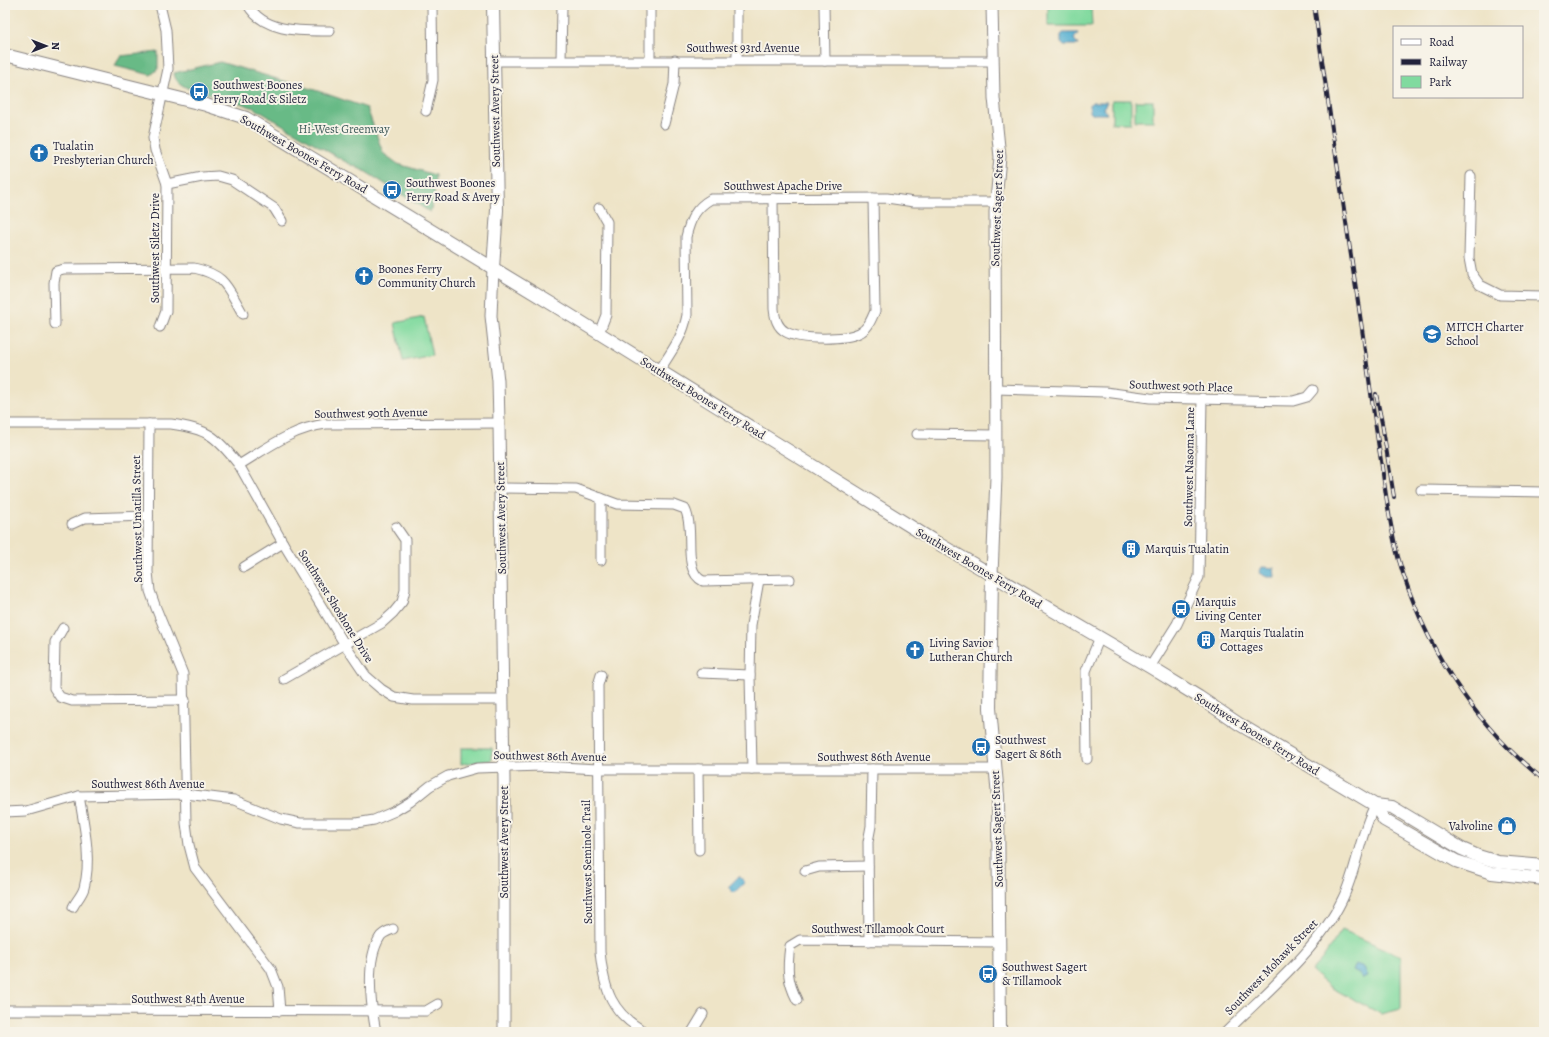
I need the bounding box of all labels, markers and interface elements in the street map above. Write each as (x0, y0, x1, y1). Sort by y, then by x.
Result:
north arrow (26, 26, 66, 66)
legend (1393, 26, 1523, 98)
text: Road (1429, 34, 1455, 50)
street label: Southwest 93rd Avenue (686, 40, 800, 56)
text: N (48, 42, 63, 50)
street label: Southwest Avery Street (486, 54, 504, 168)
text: Railway (1429, 54, 1468, 70)
text: Park (1429, 74, 1452, 90)
place label: Southwest Boones Ferry Road & Siletz (213, 77, 307, 107)
bus stop icon: Southwest Boones Ferry Road & Siletz (188, 81, 210, 103)
street label: Southwest Boones Ferry Road (237, 111, 371, 197)
park label: Hi-West Greenway (298, 121, 390, 137)
place label: Tualatin Presbyterian Church (53, 138, 154, 168)
church icon: Tualatin Presbyterian Church (28, 142, 50, 164)
street label: Southwest Sagert Street (987, 149, 1007, 267)
place label: Southwest Boones Ferry Road & Avery (406, 175, 500, 205)
street label: Southwest Apache Drive (724, 178, 842, 194)
bus stop icon: Southwest Boones Ferry Road & Avery (381, 179, 403, 201)
street label: Southwest Siletz Drive (147, 193, 163, 303)
place label: Boones Ferry Community Church (378, 261, 476, 291)
church icon: Boones Ferry Community Church (353, 265, 375, 287)
place label: MITCH Charter School (1446, 319, 1524, 349)
school or university icon: MITCH Charter School (1421, 323, 1443, 345)
street label: Southwest Boones Ferry Road (637, 353, 769, 443)
street label: Southwest 90th Place (1129, 376, 1233, 396)
street label: Southwest 90th Avenue (314, 404, 428, 422)
street label: Southwest Nasoma Lane (1180, 407, 1198, 527)
street label: Southwest Umatilla Street (128, 455, 146, 583)
street label: Southwest Avery Street (492, 461, 510, 575)
street label: Southwest Boones Ferry Road (913, 524, 1046, 612)
building icon: Marquis Tualatin (1120, 538, 1142, 560)
place label: Marquis Tualatin (1145, 541, 1230, 557)
street label: Southwest Shoshone Drive (295, 546, 377, 666)
place label: Marquis Living Center (1195, 594, 1262, 624)
bus stop icon: Marquis Living Center (1170, 598, 1192, 620)
place label: Marquis Tualatin Cottages (1220, 625, 1305, 655)
building icon: Marquis Tualatin Cottages (1195, 629, 1217, 651)
place label: Living Savior Lutheran Church (929, 635, 1013, 665)
church icon: Living Savior Lutheran Church (904, 639, 926, 661)
street label: Southwest Boones Ferry Road (1191, 689, 1323, 779)
place label: Southwest Sagert & 86th (995, 732, 1062, 762)
bus stop icon: Southwest Sagert & 86th (970, 736, 992, 758)
street label: Southwest 86th Avenue (493, 747, 607, 765)
street label: Southwest 86th Avenue (817, 749, 931, 765)
street label: Southwest Sagert Street (987, 770, 1007, 888)
street label: Southwest 86th Avenue (91, 776, 205, 792)
street label: Southwest Avery Street (496, 786, 512, 898)
street label: Southwest Seminole Trail (578, 800, 596, 924)
shop icon: Valvoline (1496, 815, 1518, 837)
place label: Valvoline (1448, 818, 1493, 834)
street label: Southwest Mohawk Street (1221, 916, 1321, 1018)
street label: Southwest Tillamook Court (811, 921, 945, 937)
place label: Southwest Sagert & Tillamook (1002, 959, 1087, 989)
bus stop icon: Southwest Sagert & Tillamook (977, 963, 999, 985)
street label: Southwest 84th Avenue (131, 991, 245, 1007)

